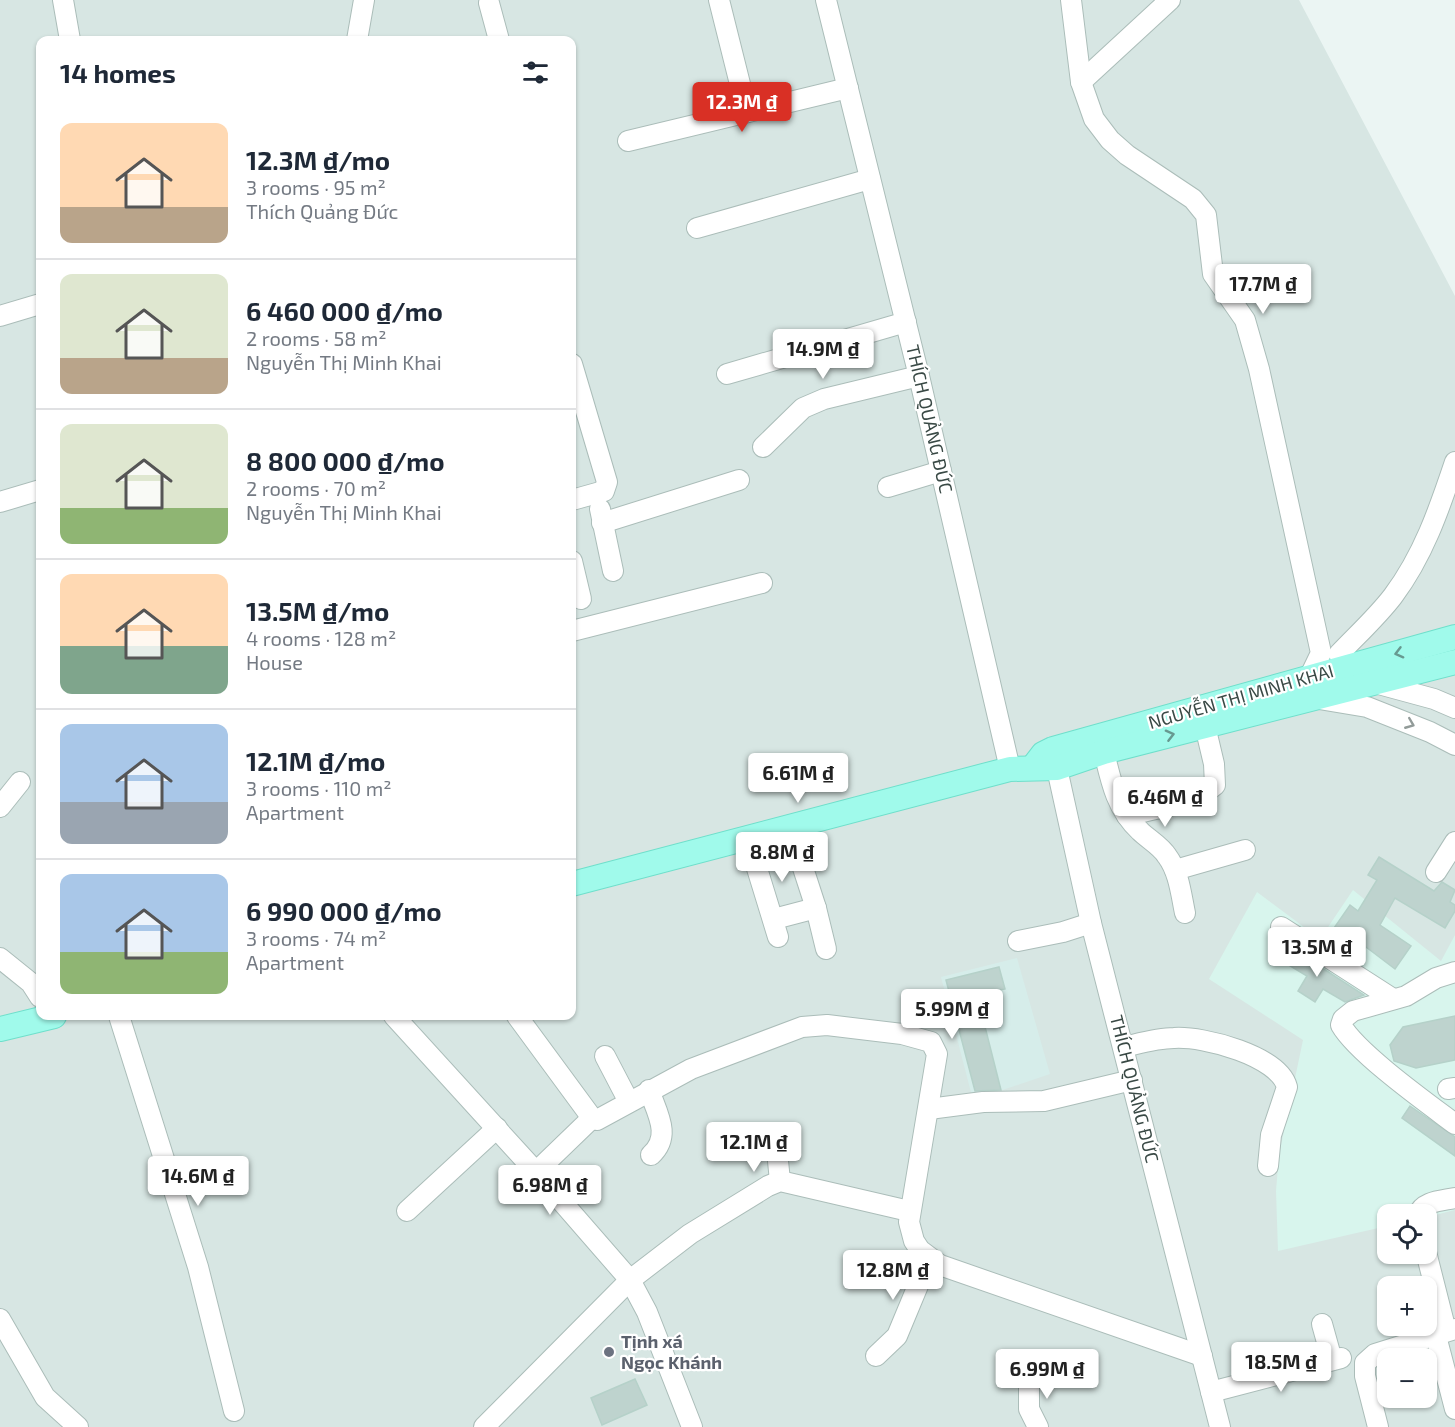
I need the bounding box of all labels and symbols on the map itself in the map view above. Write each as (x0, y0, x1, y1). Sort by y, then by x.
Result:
pin: 12.3M ₫ (687, 82, 797, 133)
pin: 17.7M ₫ (1208, 264, 1318, 315)
pin: 14.9M ₫ (768, 329, 878, 380)
street label: THÍCH QUẢNG ĐỨC (902, 342, 958, 495)
one-way arrow (1394, 645, 1404, 658)
street label: NGUYỄN THỊ MINH KHAI (1145, 658, 1336, 733)
one-way arrow (1403, 717, 1414, 729)
one-way arrow (1165, 730, 1175, 743)
pin: 6.61M ₫ (743, 753, 853, 804)
pin: 6.46M ₫ (1110, 777, 1220, 828)
pin: 8.8M ₫ (733, 832, 831, 883)
pin: 13.5M ₫ (1262, 927, 1372, 978)
pin: 5.99M ₫ (897, 989, 1007, 1040)
street label: THÍCH QUẢNG ĐỨC (1106, 1013, 1164, 1165)
pin: 12.1M ₫ (699, 1122, 809, 1173)
pin: 14.6M ₫ (143, 1156, 253, 1207)
pin: 6.98M ₫ (495, 1165, 605, 1216)
pin: 12.8M ₫ (838, 1250, 948, 1301)
place label: Tịnh xá Ngọc Khánh (621, 1330, 722, 1373)
pin: 18.5M ₫ (1226, 1342, 1336, 1393)
marker: Tịnh xá Ngọc Khánh (602, 1345, 616, 1359)
pin: 6.99M ₫ (992, 1349, 1102, 1400)

